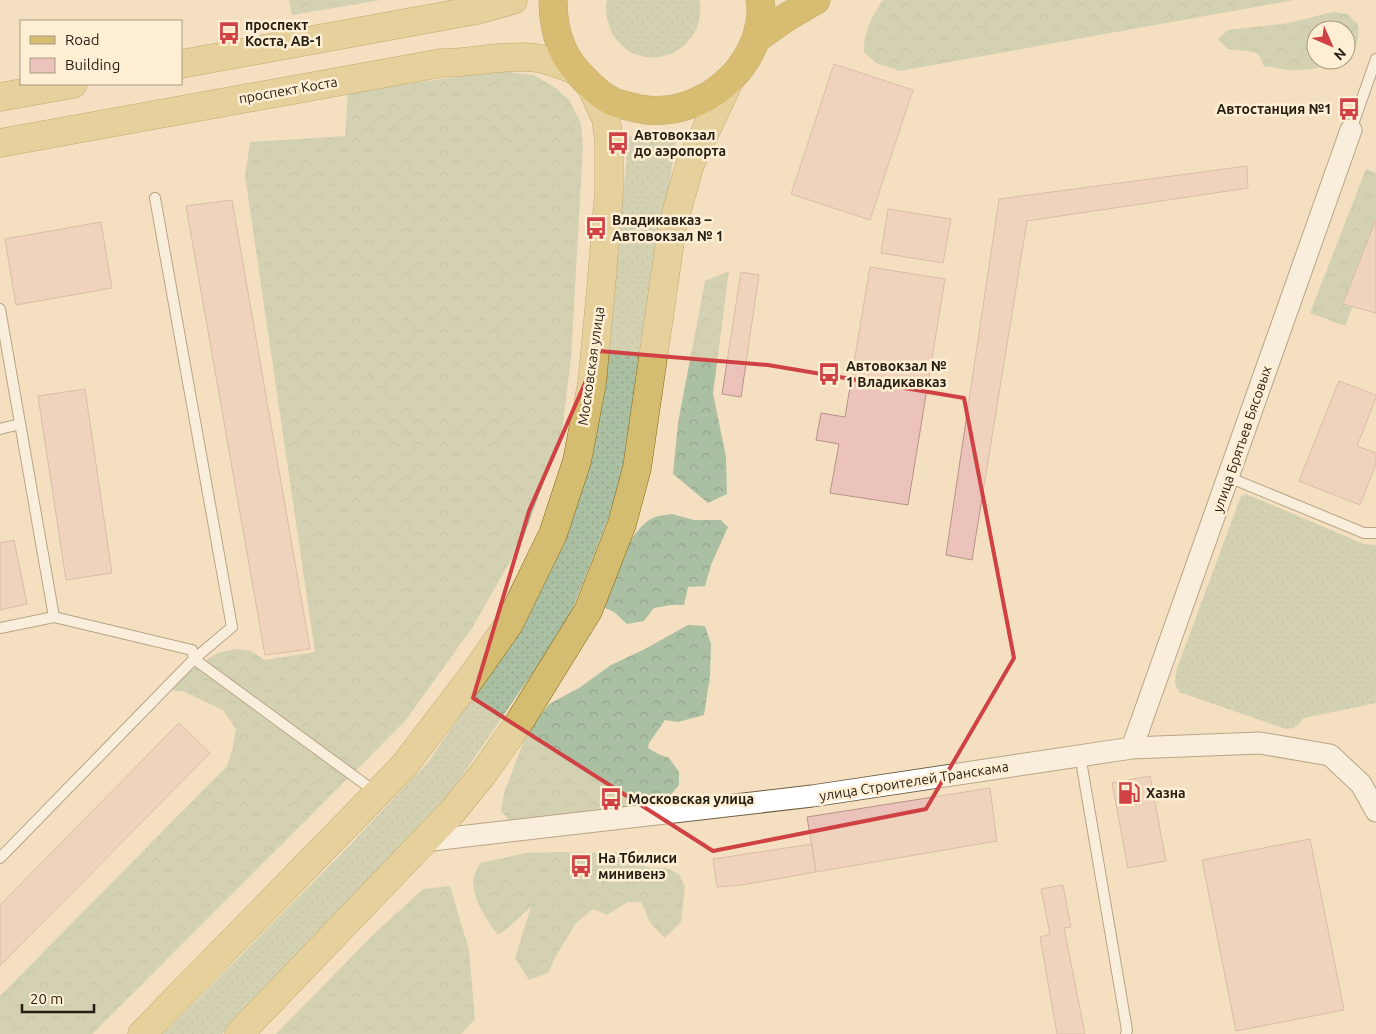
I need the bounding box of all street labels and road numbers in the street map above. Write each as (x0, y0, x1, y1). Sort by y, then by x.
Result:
street label: проспект Коста (237, 73, 339, 107)
street label: Московская улица (575, 306, 607, 426)
street label: улица Брятьев Бясовых (1209, 364, 1275, 514)
street label: улица Строителей Транскама (818, 758, 1010, 804)

